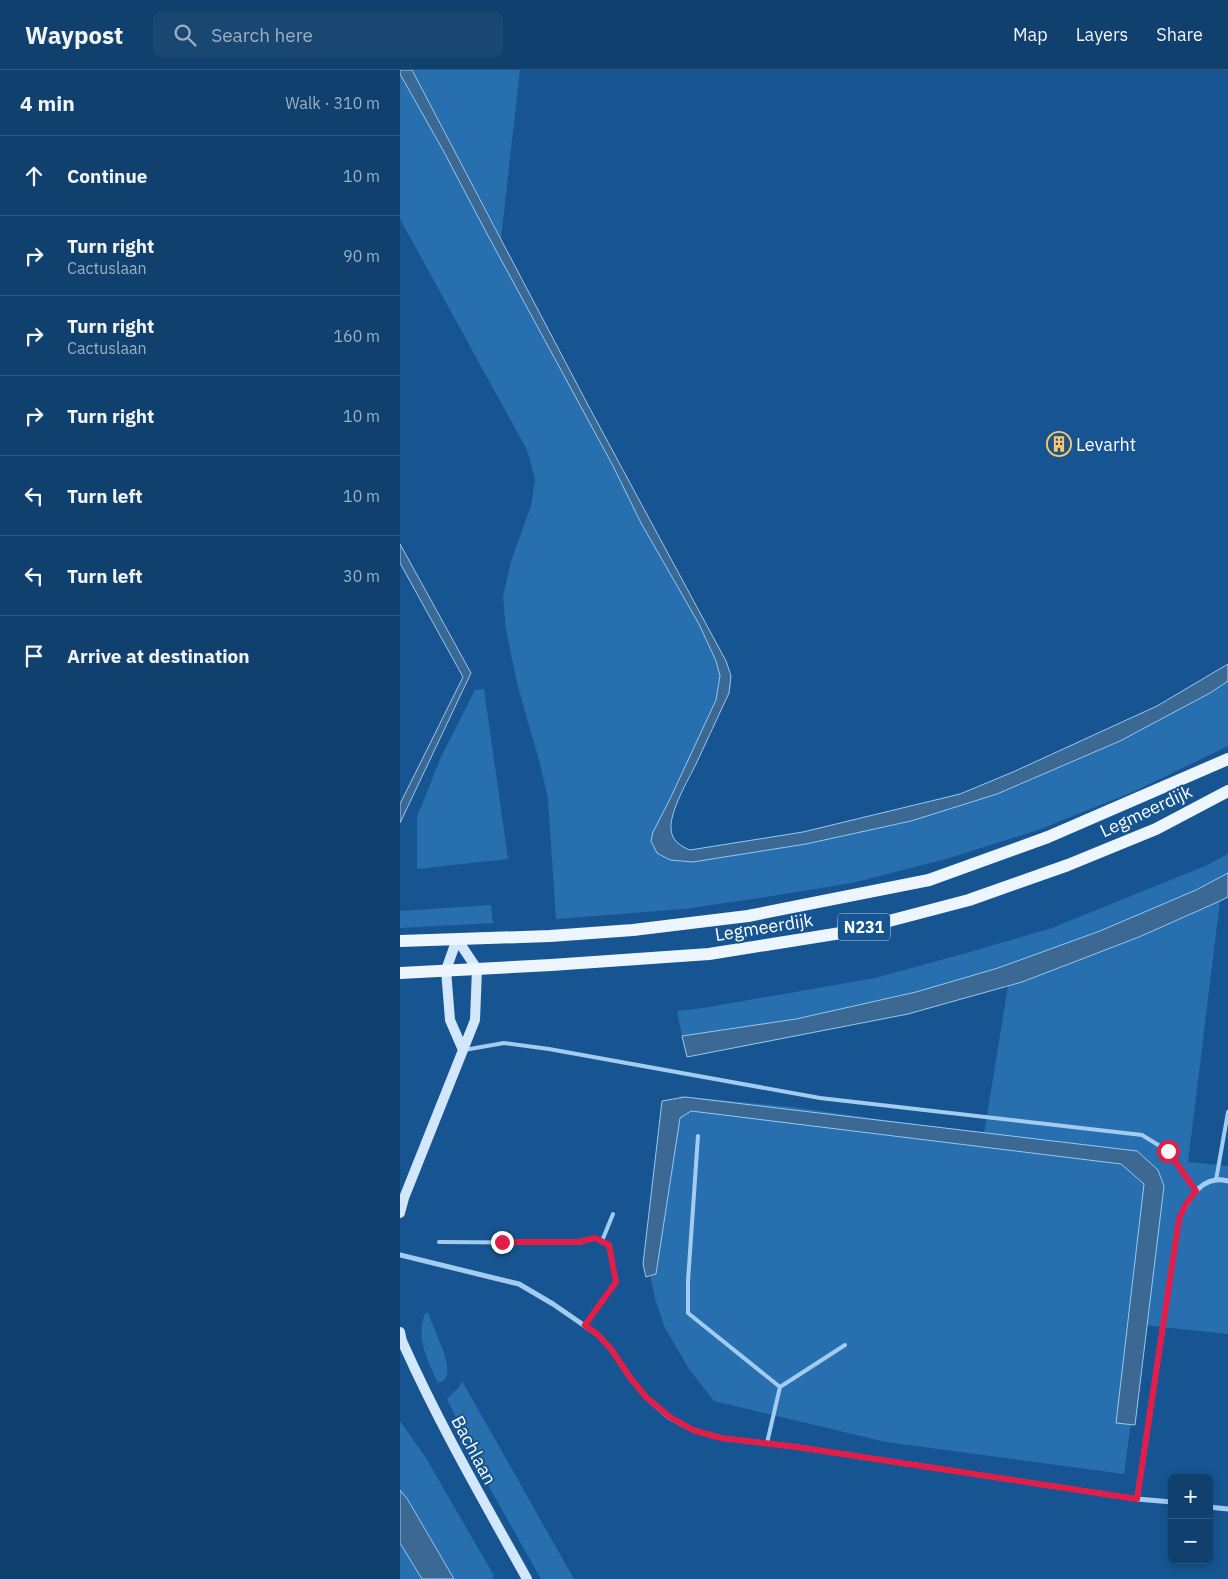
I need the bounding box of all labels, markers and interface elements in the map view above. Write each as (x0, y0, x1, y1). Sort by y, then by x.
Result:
search box (153, 12, 503, 57)
text: Waypost (25, 19, 123, 51)
icon: search (171, 21, 199, 49)
text: Search here (211, 23, 313, 47)
text: Map (1013, 23, 1048, 46)
text: Layers (1076, 23, 1128, 46)
text: Share (1156, 23, 1203, 46)
text: 4 min (20, 89, 75, 117)
text: Walk · 310 m (285, 93, 380, 113)
icon: ahead (20, 162, 48, 190)
text: Continue (67, 164, 147, 188)
text: 10 m (343, 166, 380, 186)
text: Turn right (67, 234, 154, 258)
icon: right (20, 242, 48, 270)
text: 90 m (343, 246, 380, 266)
text: Cactuslaan (67, 258, 147, 278)
text: Turn right (67, 314, 154, 338)
icon: right (20, 322, 48, 350)
text: 160 m (333, 326, 380, 346)
text: Cactuslaan (67, 338, 147, 358)
icon: right (20, 402, 48, 430)
text: Turn right (67, 404, 154, 428)
text: 10 m (343, 406, 380, 426)
building icon: Levarht (1046, 431, 1072, 457)
place label: Levarht (1076, 433, 1136, 456)
icon: left (20, 482, 48, 510)
text: Turn left (67, 484, 143, 508)
text: 10 m (343, 486, 380, 506)
icon: left (20, 562, 48, 590)
text: Turn left (67, 564, 143, 588)
text: 30 m (343, 566, 380, 586)
icon: arrive (20, 642, 48, 670)
text: Arrive at destination (67, 644, 250, 668)
street label: Legmeerdijk (1096, 779, 1196, 842)
street label: Legmeerdijk (713, 908, 815, 946)
road number: N231 (838, 914, 890, 940)
route start (1157, 1140, 1180, 1163)
route end (491, 1231, 514, 1254)
street label: Bachlaan (446, 1411, 502, 1489)
map controls (1168, 1474, 1213, 1564)
button: + (1168, 1474, 1213, 1519)
button: − (1168, 1519, 1213, 1564)

